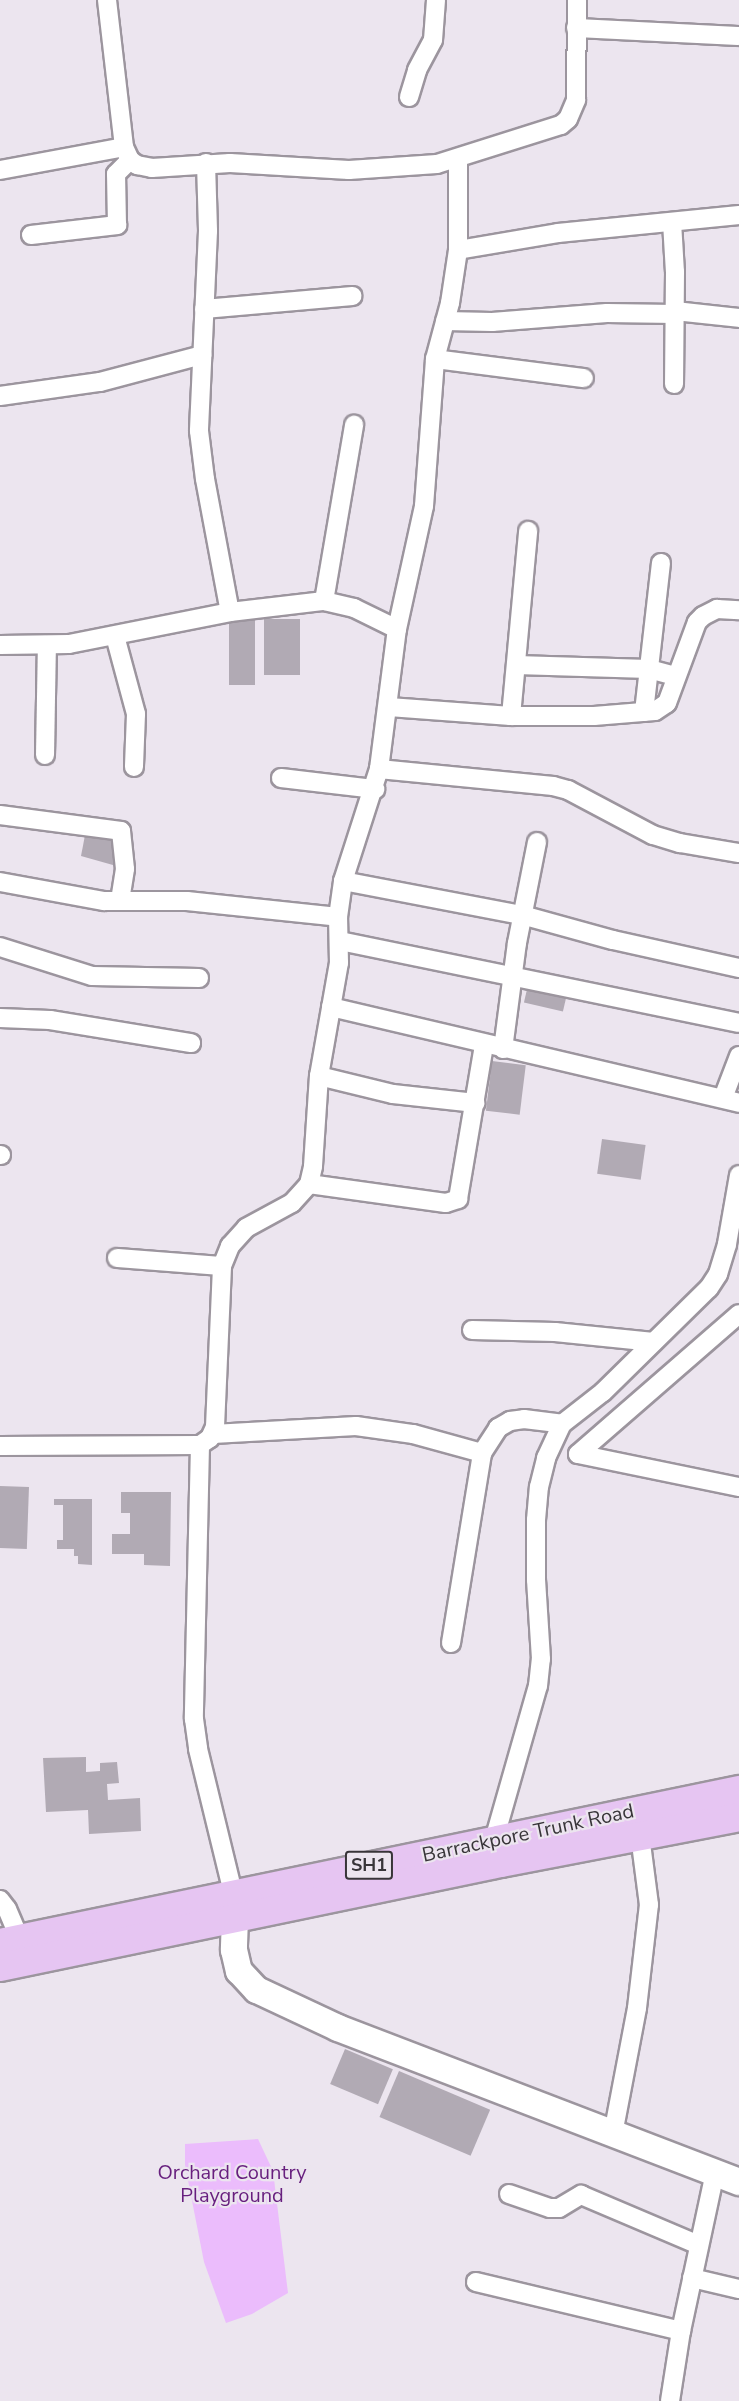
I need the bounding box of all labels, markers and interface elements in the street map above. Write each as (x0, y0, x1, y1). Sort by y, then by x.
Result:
street label: Barrackpore Trunk Road (420, 1799, 636, 1867)
road number: SH1 (344, 1850, 394, 1880)
park label: Orchard Country Playground (158, 2160, 306, 2207)

